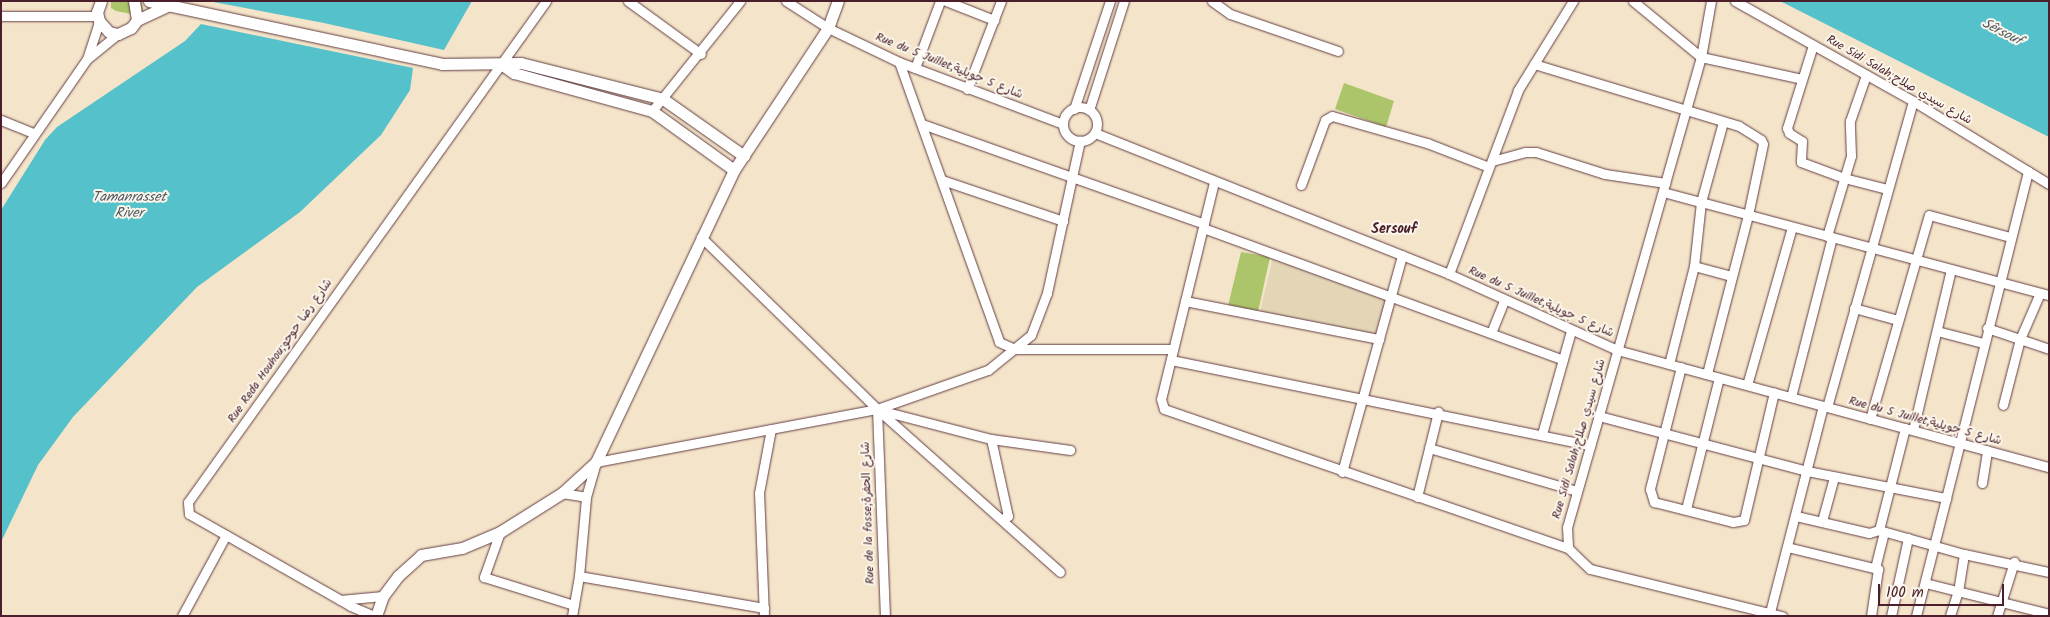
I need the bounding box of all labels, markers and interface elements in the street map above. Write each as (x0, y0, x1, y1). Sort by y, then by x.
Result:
water label: Sêrsouf (1979, 15, 2025, 49)
street label: Rue du 5 Juillet,شارع 5 جويلية (873, 30, 1025, 102)
street label: Rue Sidi Salah;شارع سيدي صلاح (1824, 32, 1974, 128)
water label: Tamanrasset River (92, 189, 166, 222)
district label: Sersouf (1371, 221, 1417, 237)
street label: Rue du 5 Juillet,شارع 5 جويلية (1466, 263, 1616, 341)
street label: Rue Reda Houhou;شارع رضا حوحو (225, 276, 335, 426)
street label: Rue Sidi Salah;شارع سيدي صلاح (1549, 357, 1609, 521)
street label: Rue du 5 Juillet,شارع 5 جويلية (1847, 394, 2003, 448)
street label: Rue de la fosse;شارع الحفرة (858, 441, 878, 585)
scale bar (1880, 574, 2006, 606)
text: 100 m (1886, 581, 1924, 605)

